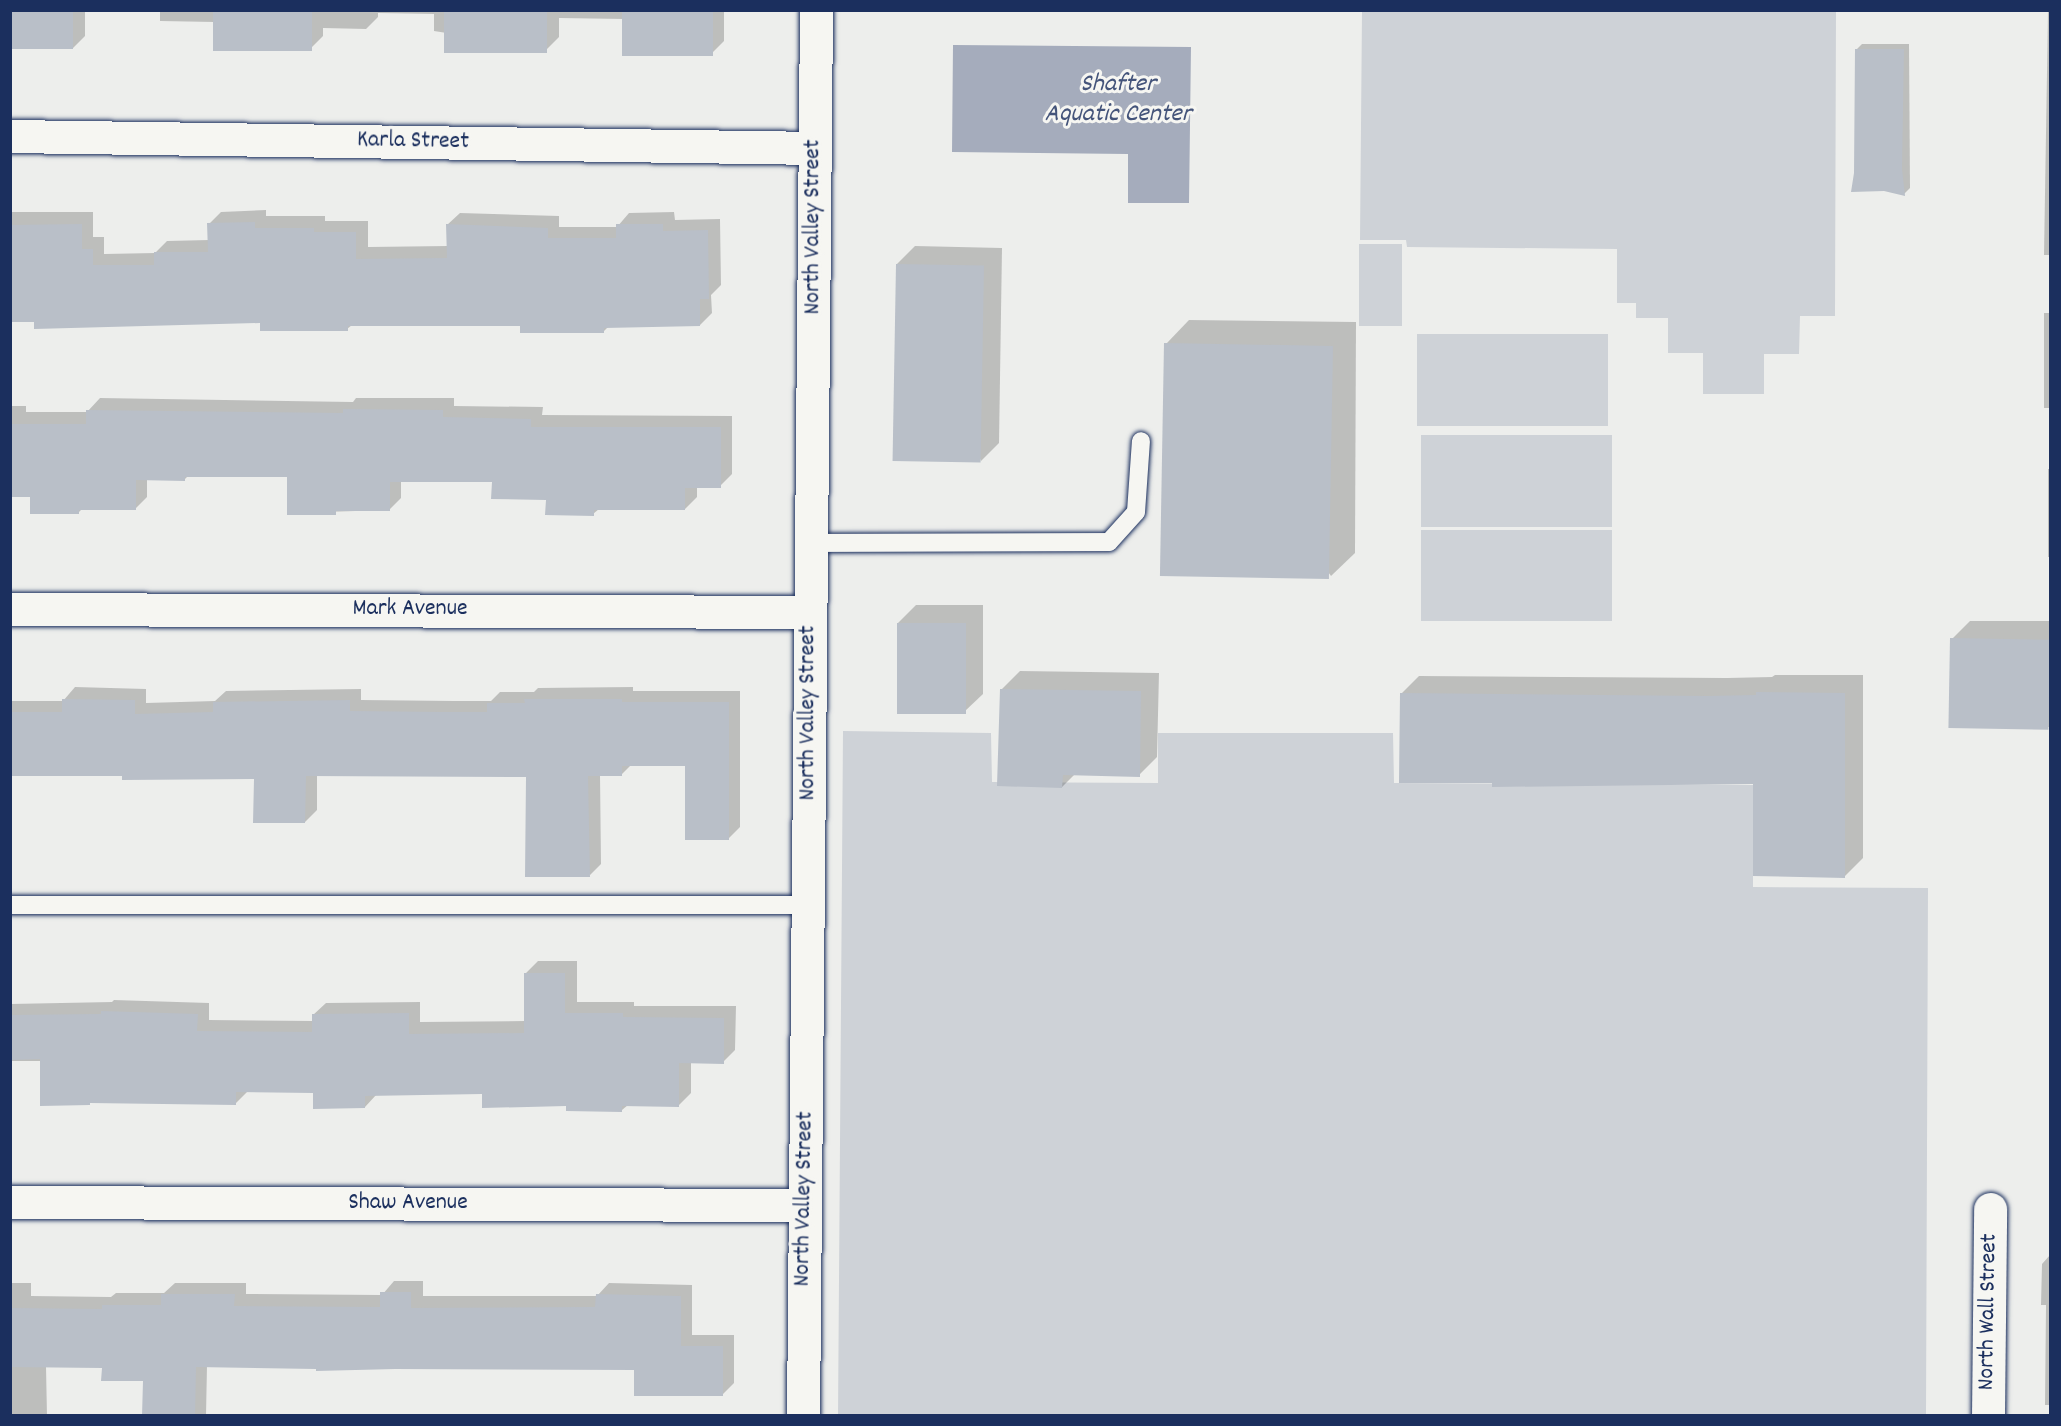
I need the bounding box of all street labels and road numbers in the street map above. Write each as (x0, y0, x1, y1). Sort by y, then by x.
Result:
street label: Karla Street (357, 127, 469, 157)
street label: North Valley Street (800, 139, 828, 315)
street label: Mark Avenue (352, 596, 468, 624)
street label: North Valley Street (795, 625, 823, 801)
street label: North Valley Street (789, 1111, 821, 1287)
street label: Shaw Avenue (348, 1190, 468, 1218)
street label: North Wall Street (1973, 1233, 2005, 1391)

